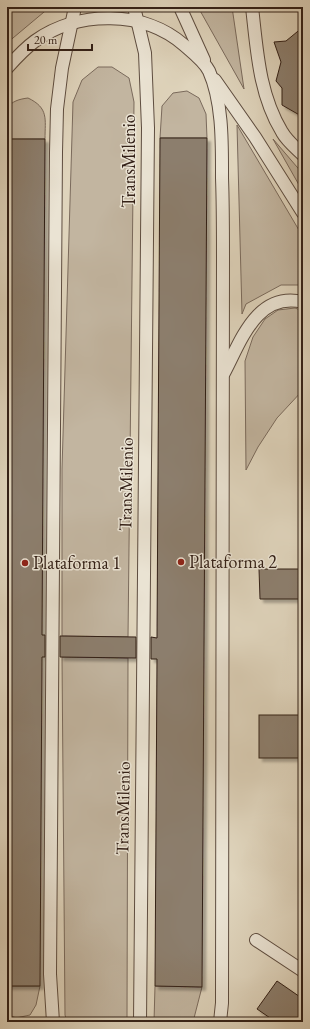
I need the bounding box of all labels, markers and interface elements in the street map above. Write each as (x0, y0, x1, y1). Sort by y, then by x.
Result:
scale bar (28, 26, 92, 52)
text: 20 m (34, 32, 58, 48)
street label: TransMilenio (117, 114, 140, 208)
street label: TransMilenio (113, 437, 138, 531)
place label: Plataforma 2 (189, 550, 277, 573)
place label: Plataforma 1 (33, 551, 121, 574)
marker: Plataforma 2 (176, 557, 186, 567)
marker: Plataforma 1 (20, 558, 30, 568)
street label: TransMilenio (110, 761, 135, 855)

